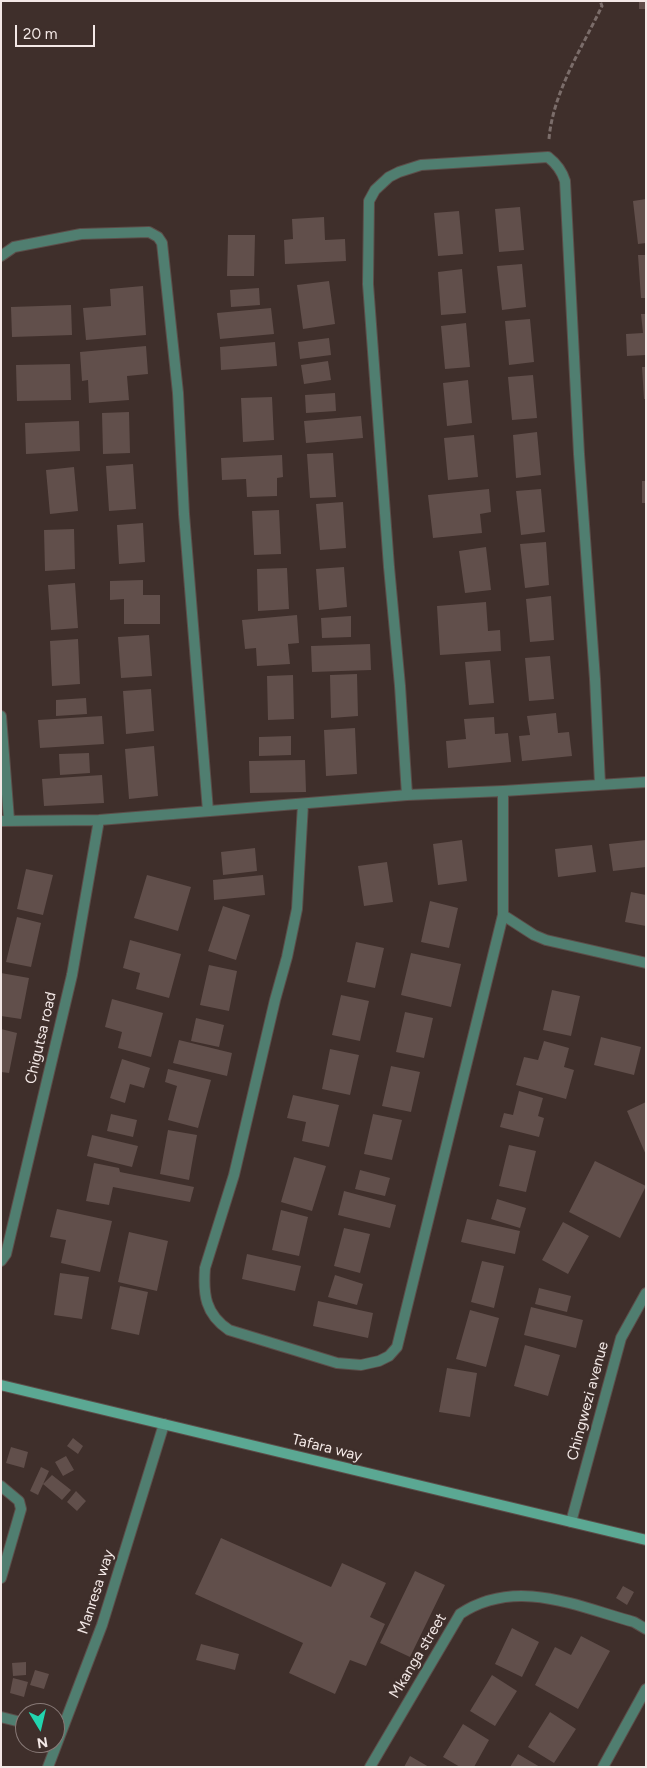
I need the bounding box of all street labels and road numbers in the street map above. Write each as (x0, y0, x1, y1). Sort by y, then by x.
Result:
street label: Chigutsa road (22, 990, 60, 1086)
street label: Chingwezi avenue (563, 1340, 613, 1462)
street label: Tafara way (290, 1431, 364, 1465)
street label: Manresa way (74, 1548, 118, 1636)
street label: Mkanga street (386, 1610, 450, 1702)

